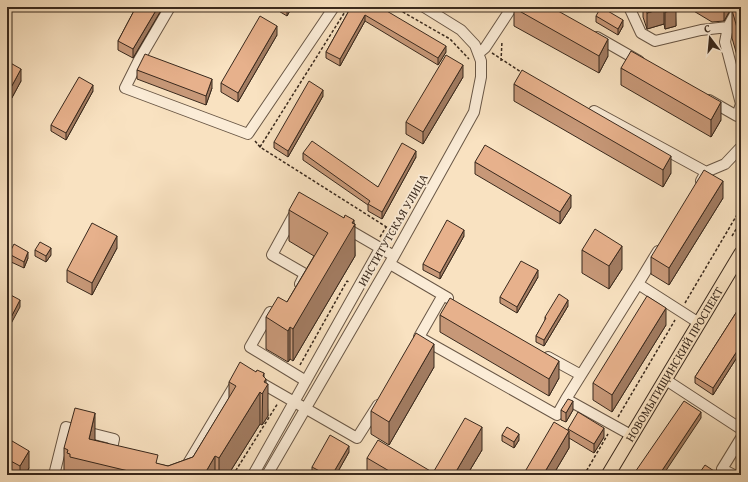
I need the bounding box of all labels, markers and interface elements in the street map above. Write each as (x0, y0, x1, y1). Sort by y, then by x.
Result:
north arrow (690, 18, 730, 58)
text: С (702, 20, 712, 37)
street label: ИНСТИТУТСКАЯ УЛИЦА (353, 170, 432, 289)
street label: НОВОМЫТИЩИНСКИЙ ПРОСПЕКТ (621, 283, 727, 445)

